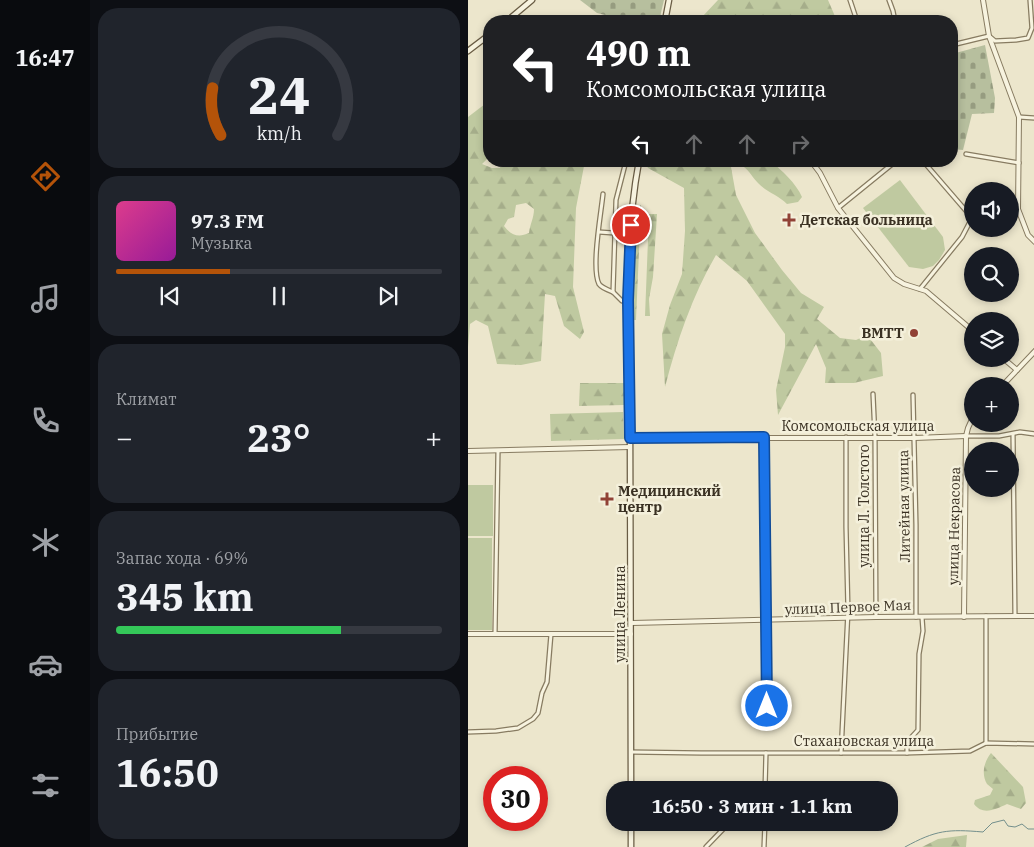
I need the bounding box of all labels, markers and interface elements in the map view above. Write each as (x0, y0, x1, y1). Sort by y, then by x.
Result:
text: 490 m (586, 30, 691, 76)
icon: left (503, 35, 568, 100)
text: 16:47 (15, 43, 75, 72)
text: 24 (248, 61, 310, 128)
text: Комсомольская улица (586, 74, 826, 103)
text: km/h (256, 122, 302, 145)
icon: left (627, 130, 655, 158)
icon: ahead (680, 130, 708, 158)
icon: ahead (733, 130, 761, 158)
icon: right (786, 130, 814, 158)
icon: directions (28, 159, 63, 194)
map controls (964, 182, 1019, 497)
button: sound (964, 182, 1019, 237)
pin (610, 204, 652, 246)
text: 97.3 FM (191, 209, 264, 233)
icon: arrive (617, 211, 645, 239)
place label: Детская больница (800, 211, 933, 229)
marker: Детская больница (782, 213, 796, 227)
text: Музыка (191, 233, 252, 253)
button: search (964, 247, 1019, 302)
icon: music (28, 281, 63, 316)
icon: previous (156, 282, 184, 310)
icon: pause (265, 282, 293, 310)
icon: next (374, 282, 402, 310)
button: layers (964, 312, 1019, 367)
place label: ВМТТ (861, 324, 904, 342)
marker: ВМТТ (908, 327, 920, 339)
button: + (964, 377, 1019, 432)
text: Климат (116, 389, 176, 409)
icon: phone (28, 403, 63, 438)
text: 23° (247, 413, 311, 462)
street label: Комсомольская улица (782, 417, 935, 435)
text: − (116, 419, 133, 456)
text: + (425, 419, 442, 456)
button: − (964, 442, 1019, 497)
street label: улица Л. Толстого (855, 444, 873, 568)
street label: Литейная улица (894, 449, 914, 562)
street label: улица Некрасова (944, 466, 964, 585)
place label: Медицинский центр (618, 482, 721, 516)
marker: Медицинский центр (600, 492, 614, 506)
icon: climate (28, 525, 63, 560)
text: Запас хода · 69% (116, 548, 248, 568)
street label: улица Ленина (611, 565, 629, 663)
text: 345 km (116, 572, 254, 621)
street label: улица Первое Мая (784, 596, 912, 618)
icon: car (28, 647, 63, 682)
position arrow (740, 679, 792, 731)
text: Прибытие (116, 724, 198, 744)
street label: Стахановская улица (794, 732, 935, 750)
text: 16:50 (116, 748, 219, 797)
speed limit sign: 30 (483, 766, 548, 831)
icon: filters (28, 768, 63, 803)
text: 16:50 · 3 мин · 1.1 km (651, 794, 853, 818)

